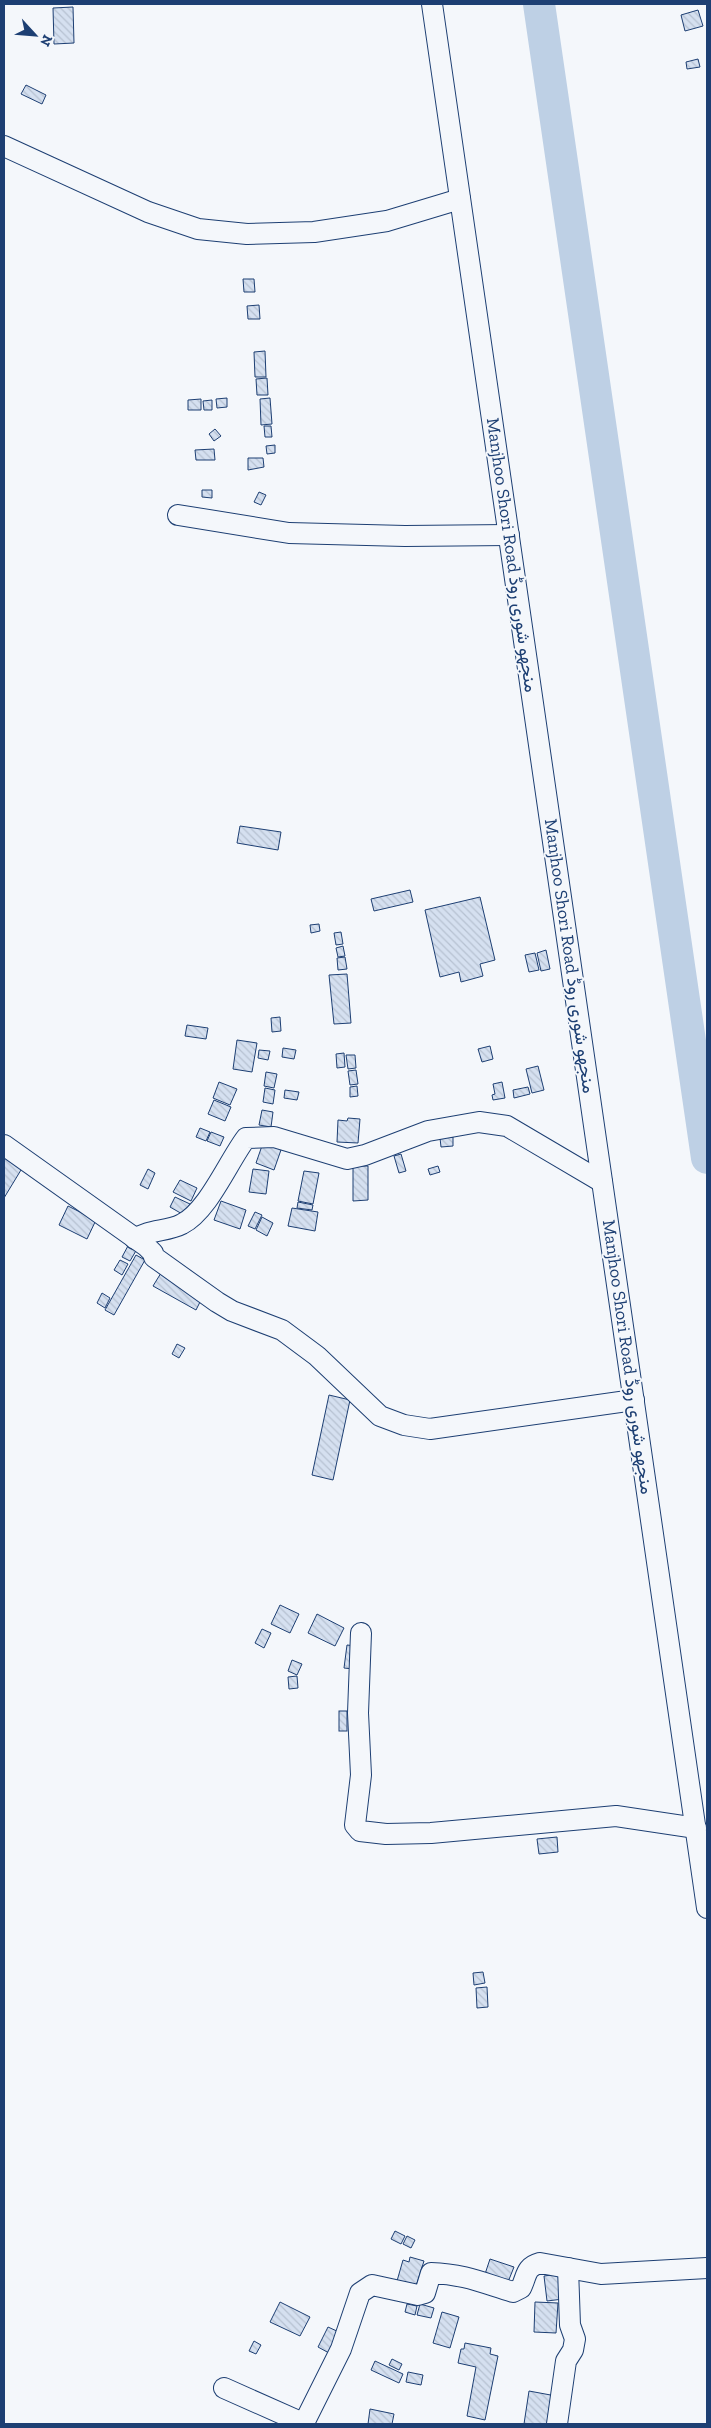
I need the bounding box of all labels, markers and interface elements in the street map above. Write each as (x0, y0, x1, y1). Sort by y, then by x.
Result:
north arrow (10, 10, 60, 60)
text: N (36, 32, 56, 49)
street label: Manjhoo Shori Road منجھو شوری روڈ (482, 416, 542, 694)
street label: Manjhoo Shori Road منجھو شوری روڈ (540, 817, 600, 1095)
street label: Manjhoo Shori Road منجھو شوری روڈ (598, 1218, 658, 1496)

